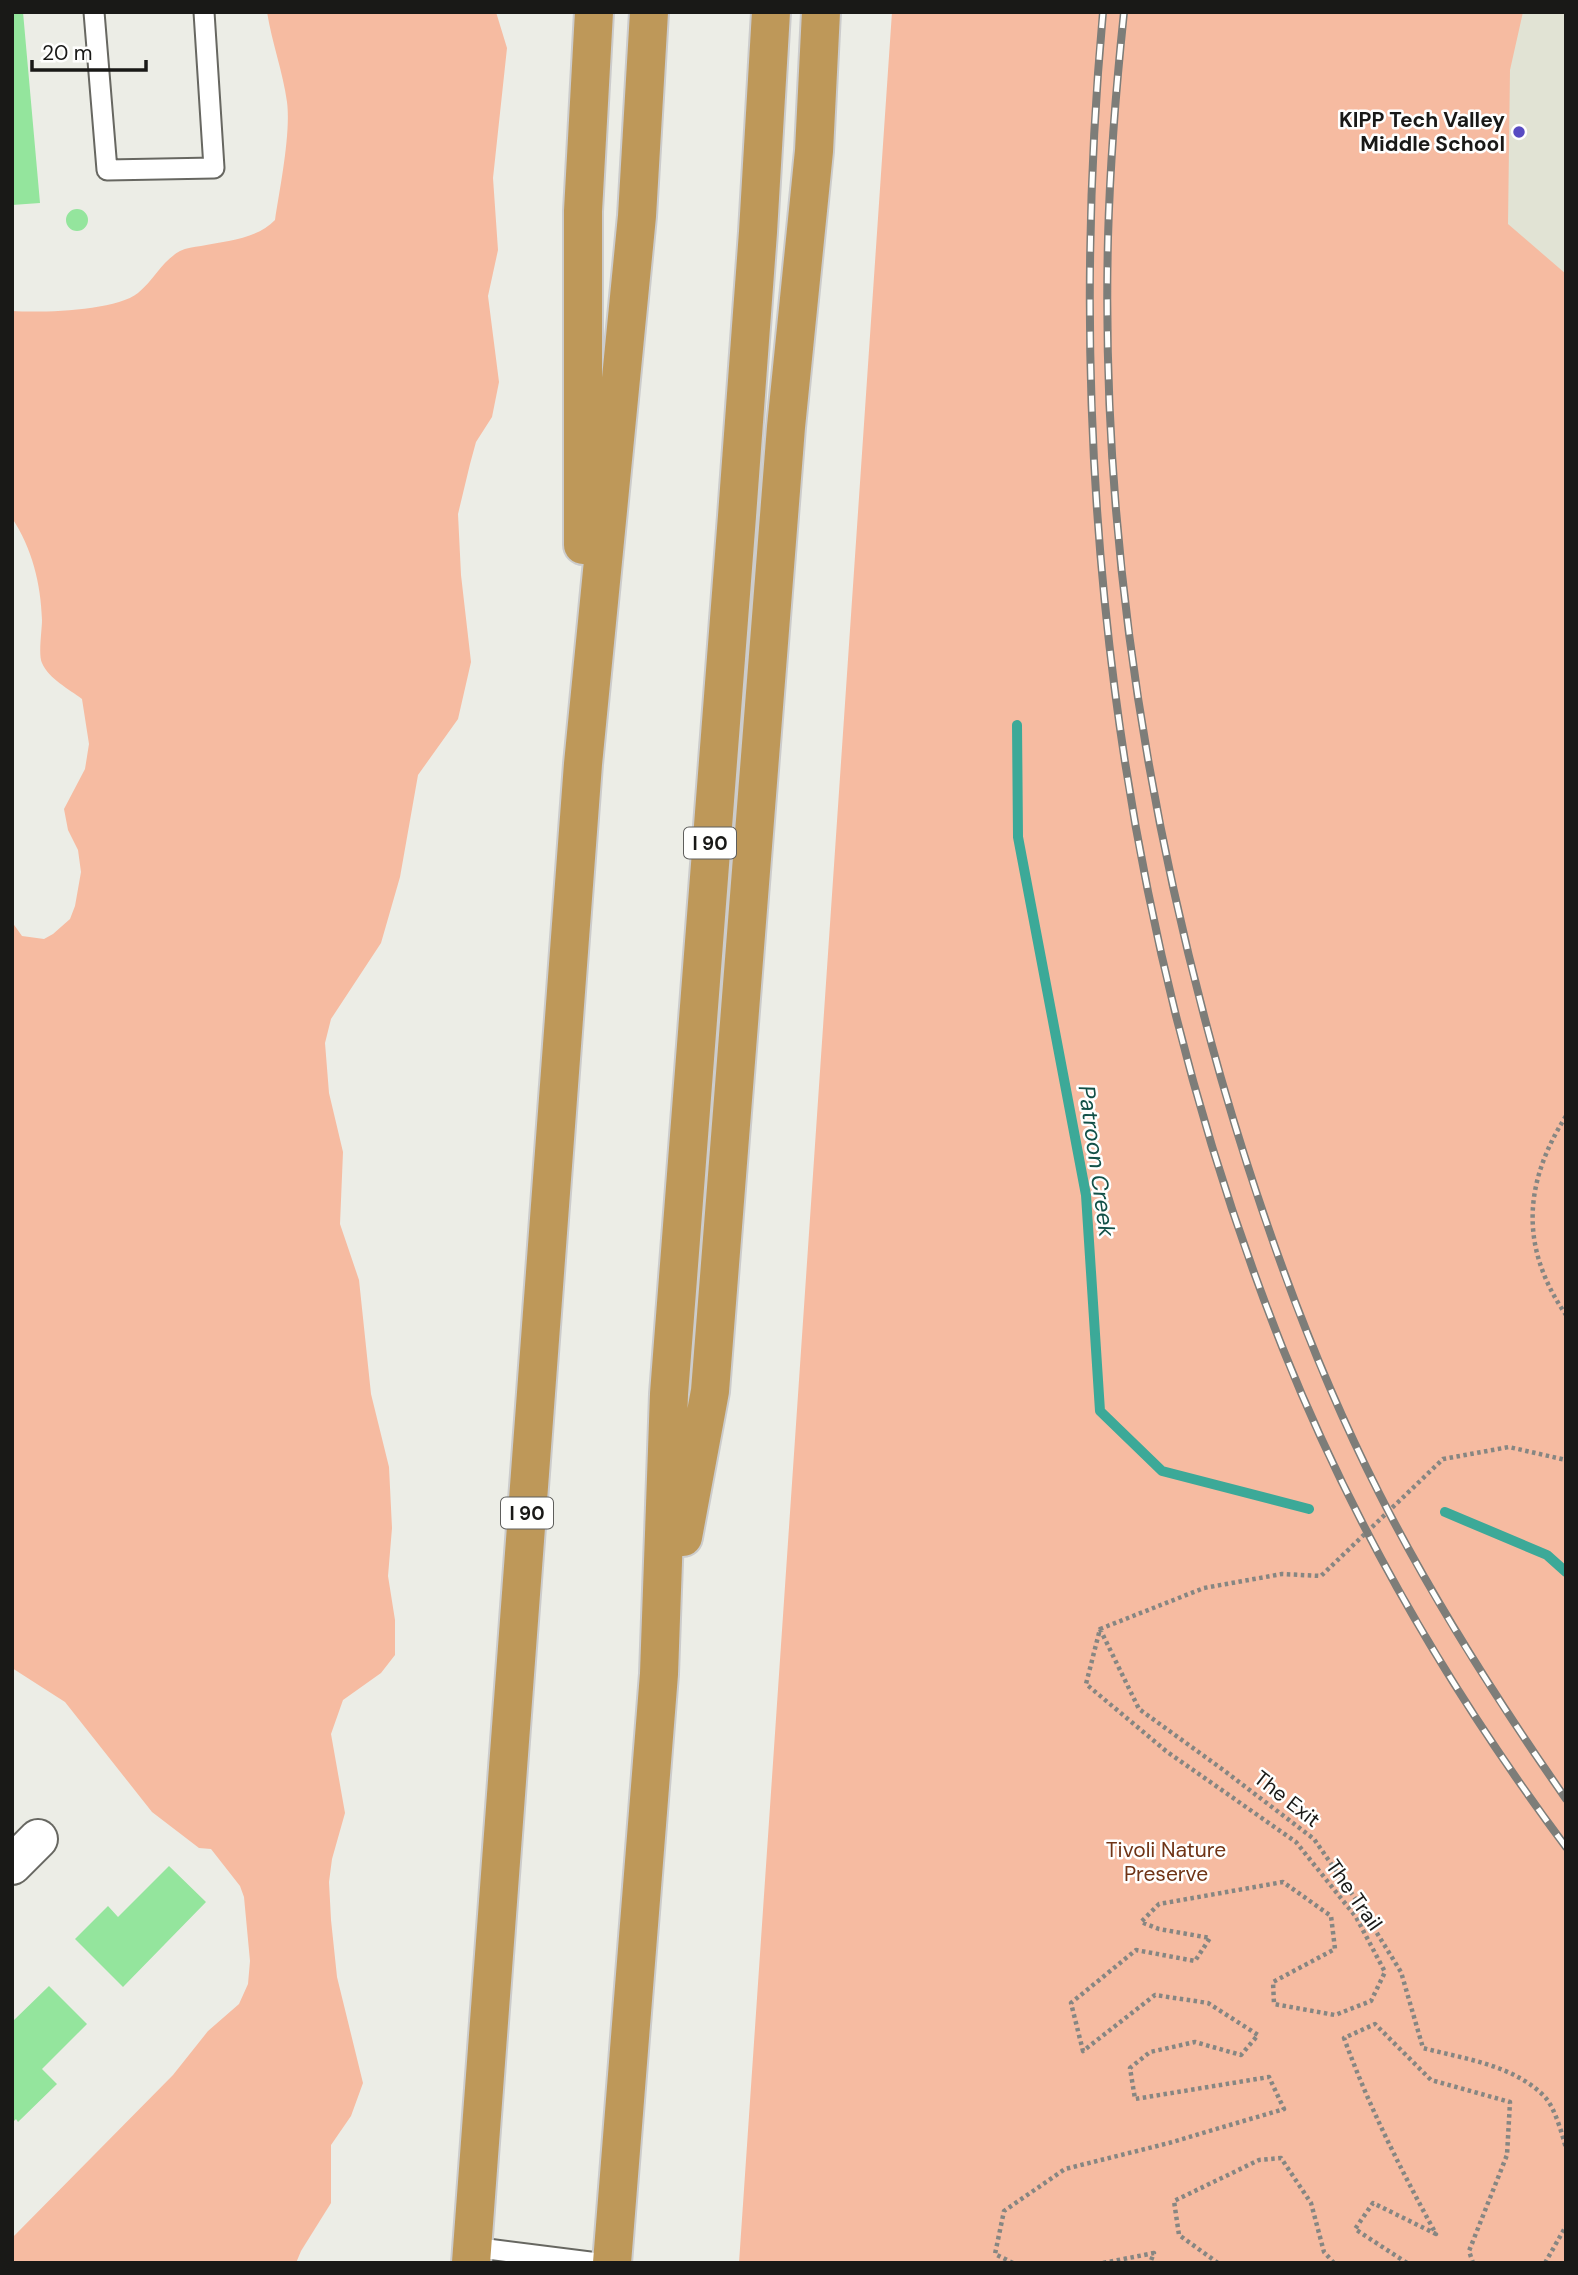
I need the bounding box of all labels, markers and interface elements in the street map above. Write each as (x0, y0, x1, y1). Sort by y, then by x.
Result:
scale bar (32, 28, 145, 72)
text: 20 m (42, 39, 93, 67)
place label: KIPP Tech Valley Middle School (1339, 106, 1505, 158)
marker: KIPP Tech Valley Middle School (1511, 124, 1527, 140)
road number: I 90 (684, 828, 736, 858)
water label: Patroon Creek (1072, 1083, 1123, 1239)
road number: I 90 (501, 1498, 553, 1528)
street label: The Exit (1248, 1764, 1326, 1834)
park label: Tivoli Nature Preserve (1106, 1836, 1226, 1888)
street label: The Trail (1319, 1854, 1389, 1936)

